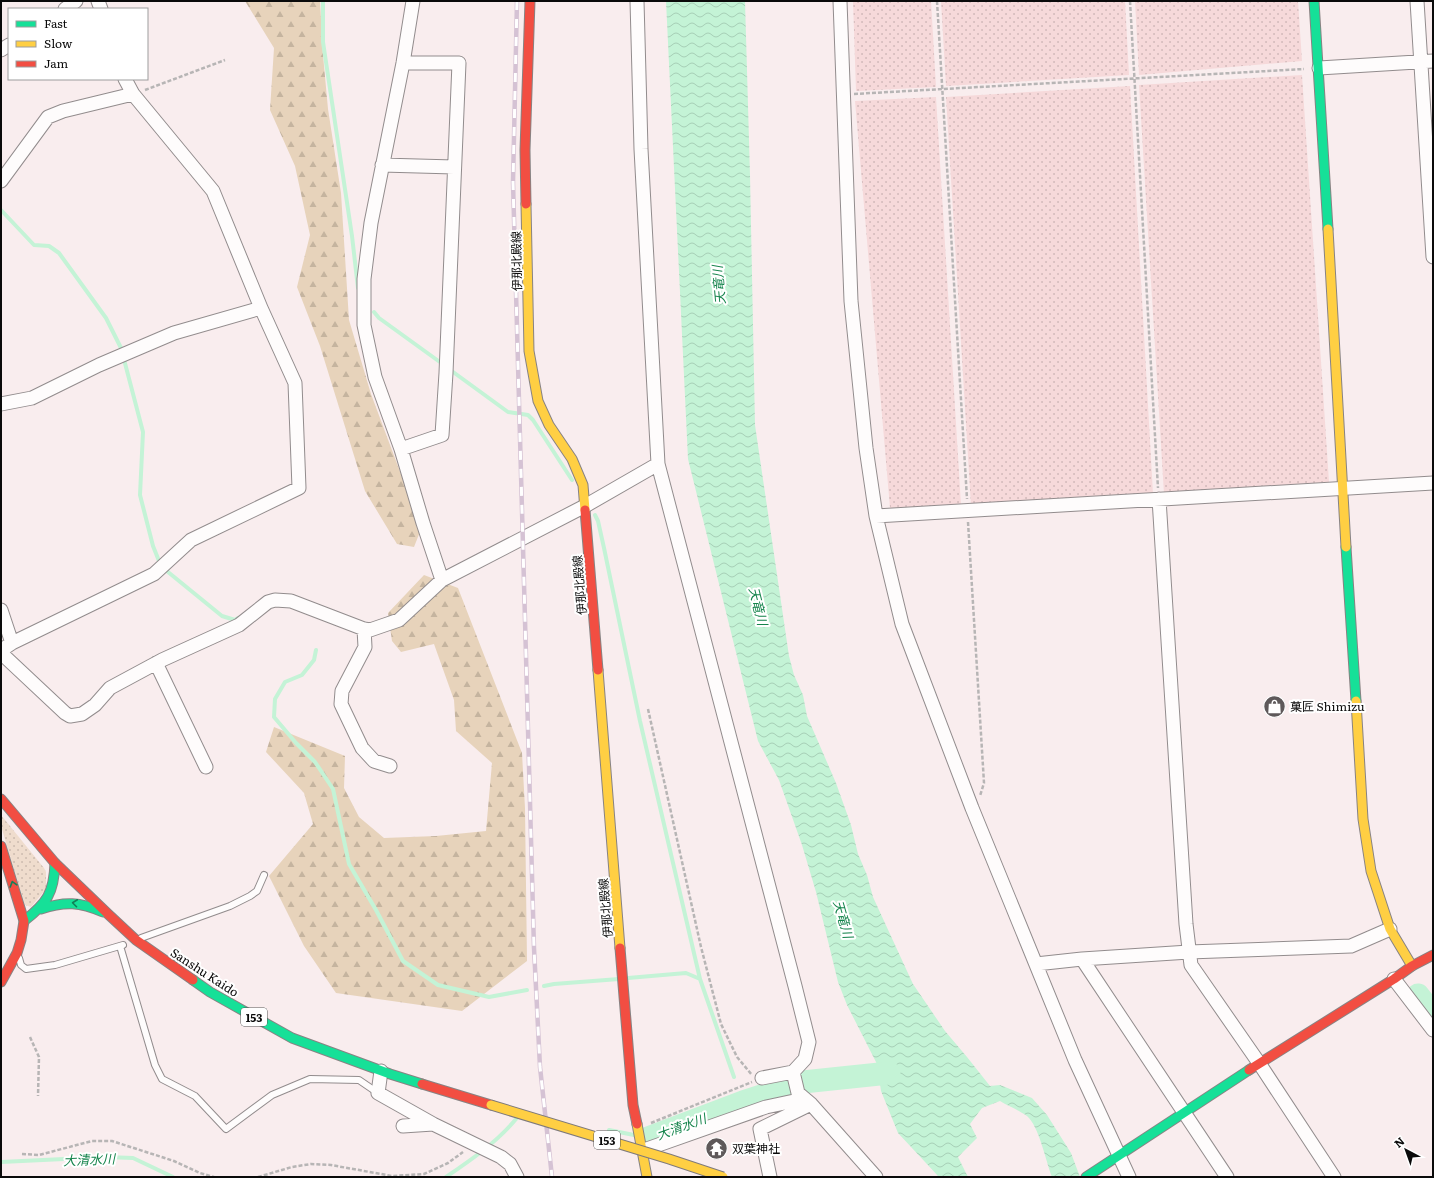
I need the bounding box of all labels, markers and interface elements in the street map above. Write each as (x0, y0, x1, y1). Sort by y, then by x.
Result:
legend (8, 8, 148, 80)
text: Fast (44, 14, 68, 32)
text: Slow (44, 34, 73, 52)
text: Jam (44, 54, 69, 72)
street label: 伊那北殿線 (506, 231, 526, 291)
water label: 天竜川 (707, 263, 729, 305)
street label: 伊那北殿線 (567, 554, 591, 616)
water label: 天竜川 (745, 585, 773, 629)
shop icon: 菓匠 Shimizu (1261, 693, 1287, 719)
place label: 菓匠 Shimizu (1290, 697, 1365, 715)
street label: 伊那北殿線 (593, 877, 617, 939)
one-way arrow (9, 880, 18, 887)
water label: 天竜川 (829, 898, 859, 942)
one-way arrow (72, 899, 78, 908)
street label: Sanshu Kaido (167, 943, 243, 1001)
road number: 153 (241, 1008, 267, 1026)
water label: 大清水川 (653, 1107, 711, 1144)
north arrow (1386, 1130, 1426, 1170)
road number: 153 (594, 1131, 620, 1149)
text: N (1390, 1133, 1408, 1151)
temple icon: 双葉神社 (703, 1135, 729, 1161)
place label: 双葉神社 (732, 1139, 780, 1157)
water label: 大清水川 (63, 1149, 117, 1169)

